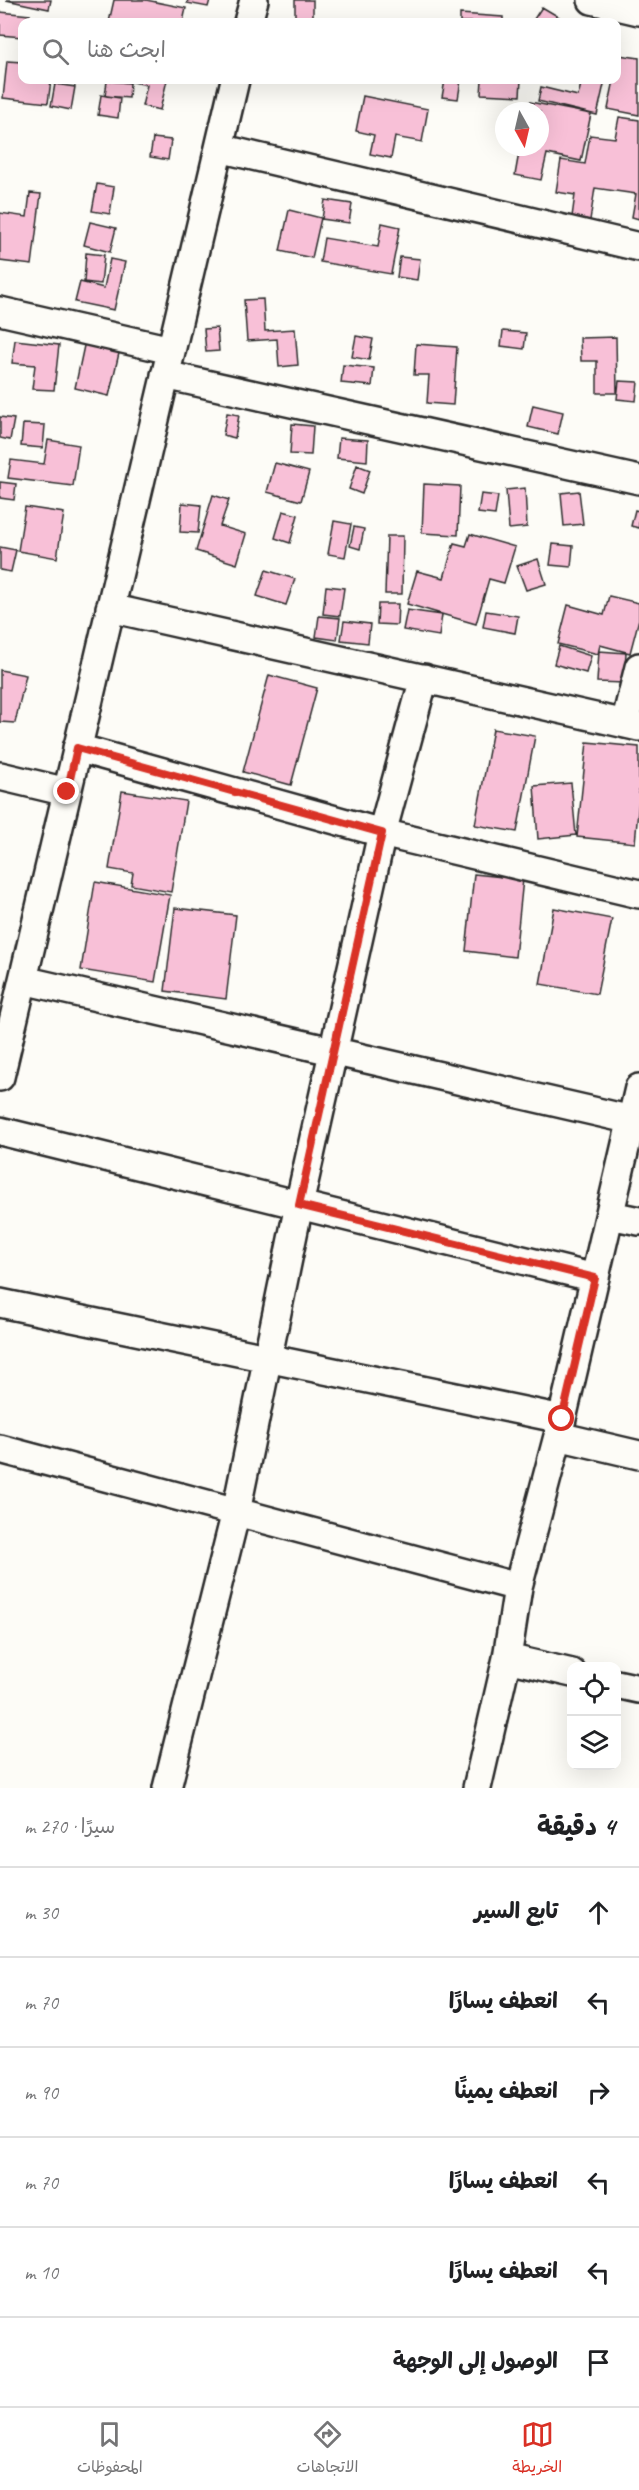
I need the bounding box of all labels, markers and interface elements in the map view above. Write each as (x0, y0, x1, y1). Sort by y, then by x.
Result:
search box (18, 18, 621, 84)
icon: search (39, 35, 72, 68)
text: ابحث هنا (87, 36, 166, 64)
north arrow (495, 102, 549, 156)
route end (53, 778, 79, 804)
route start (548, 1405, 574, 1431)
map controls (567, 1662, 621, 1770)
button: locate (567, 1662, 621, 1716)
button: layers (567, 1716, 621, 1770)
text: 4 دقيقة (537, 1810, 615, 1843)
text: سيرًا · 270 m (24, 1814, 115, 1839)
icon: ahead (582, 1896, 615, 1929)
text: تابع السير (474, 1897, 558, 1925)
text: 30 m (24, 1900, 58, 1925)
icon: left (582, 1986, 615, 2019)
text: انعطف يسارًا (449, 1987, 558, 2015)
text: 70 m (24, 1990, 58, 2015)
icon: right (582, 2076, 615, 2109)
text: انعطف يمينًا (454, 2077, 558, 2105)
text: 90 m (24, 2080, 58, 2105)
icon: left (582, 2166, 615, 2199)
text: انعطف يسارًا (449, 2167, 558, 2195)
text: 70 m (24, 2170, 58, 2195)
icon: left (582, 2256, 615, 2289)
text: انعطف يسارًا (449, 2257, 558, 2285)
text: 10 m (24, 2260, 58, 2285)
icon: arrive (582, 2346, 615, 2379)
text: الوصول إلى الوجهة (393, 2347, 558, 2375)
tab: المحفوظات (77, 2418, 143, 2481)
tab: الاتجاهات (297, 2418, 358, 2481)
tab: الخريطة (512, 2418, 562, 2481)

